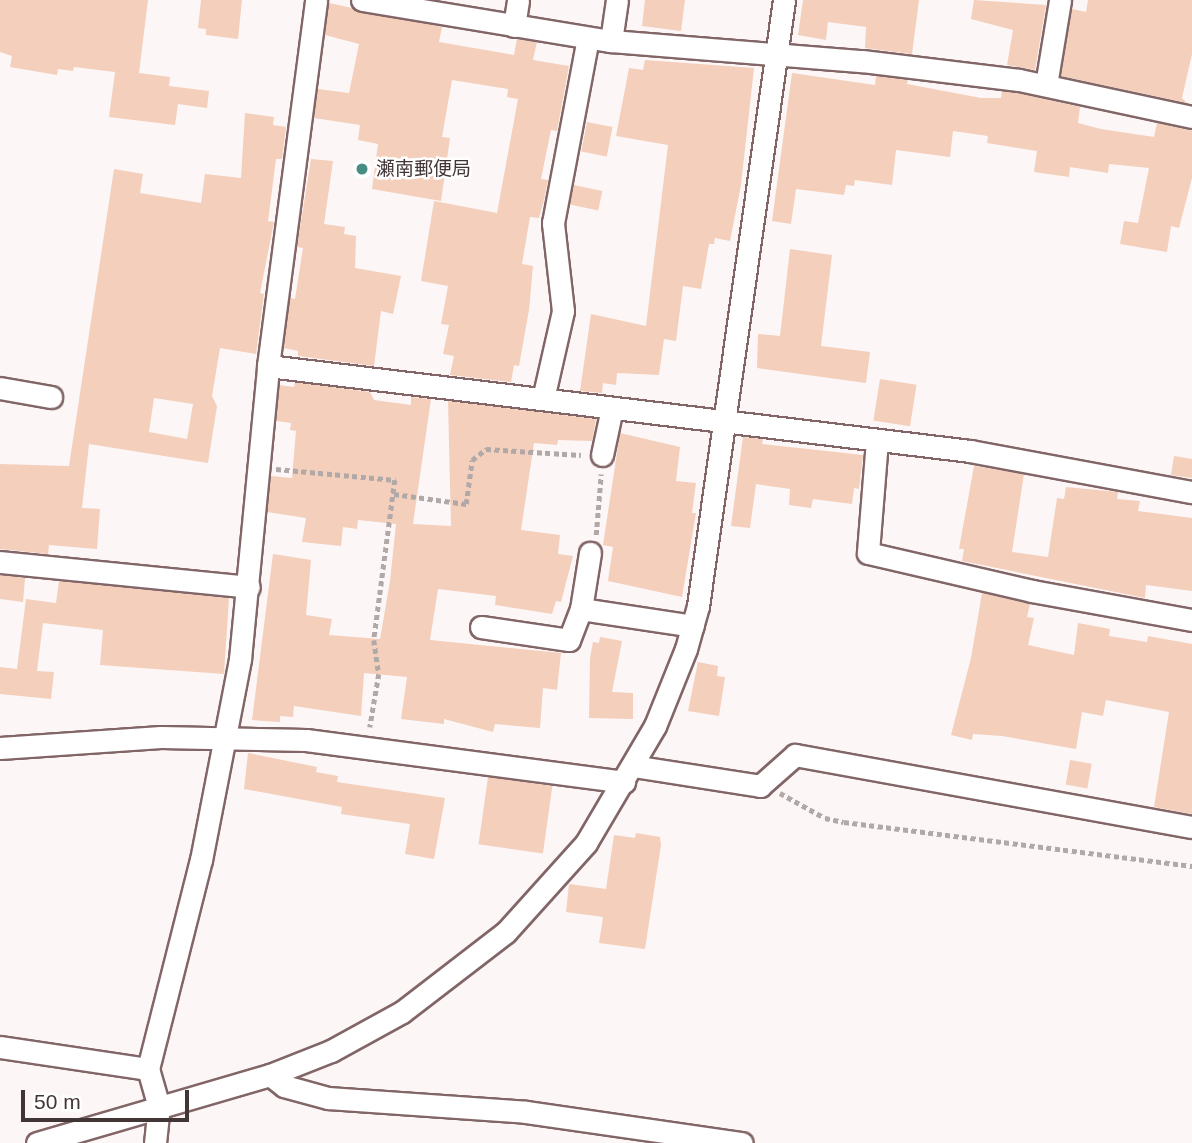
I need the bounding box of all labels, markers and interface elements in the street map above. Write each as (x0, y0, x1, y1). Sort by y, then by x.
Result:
place label: 瀬南郵便局 (376, 158, 471, 180)
marker: 瀬南郵便局 (354, 161, 370, 177)
scale bar (24, 1076, 192, 1120)
text: 50 m (34, 1090, 81, 1113)

